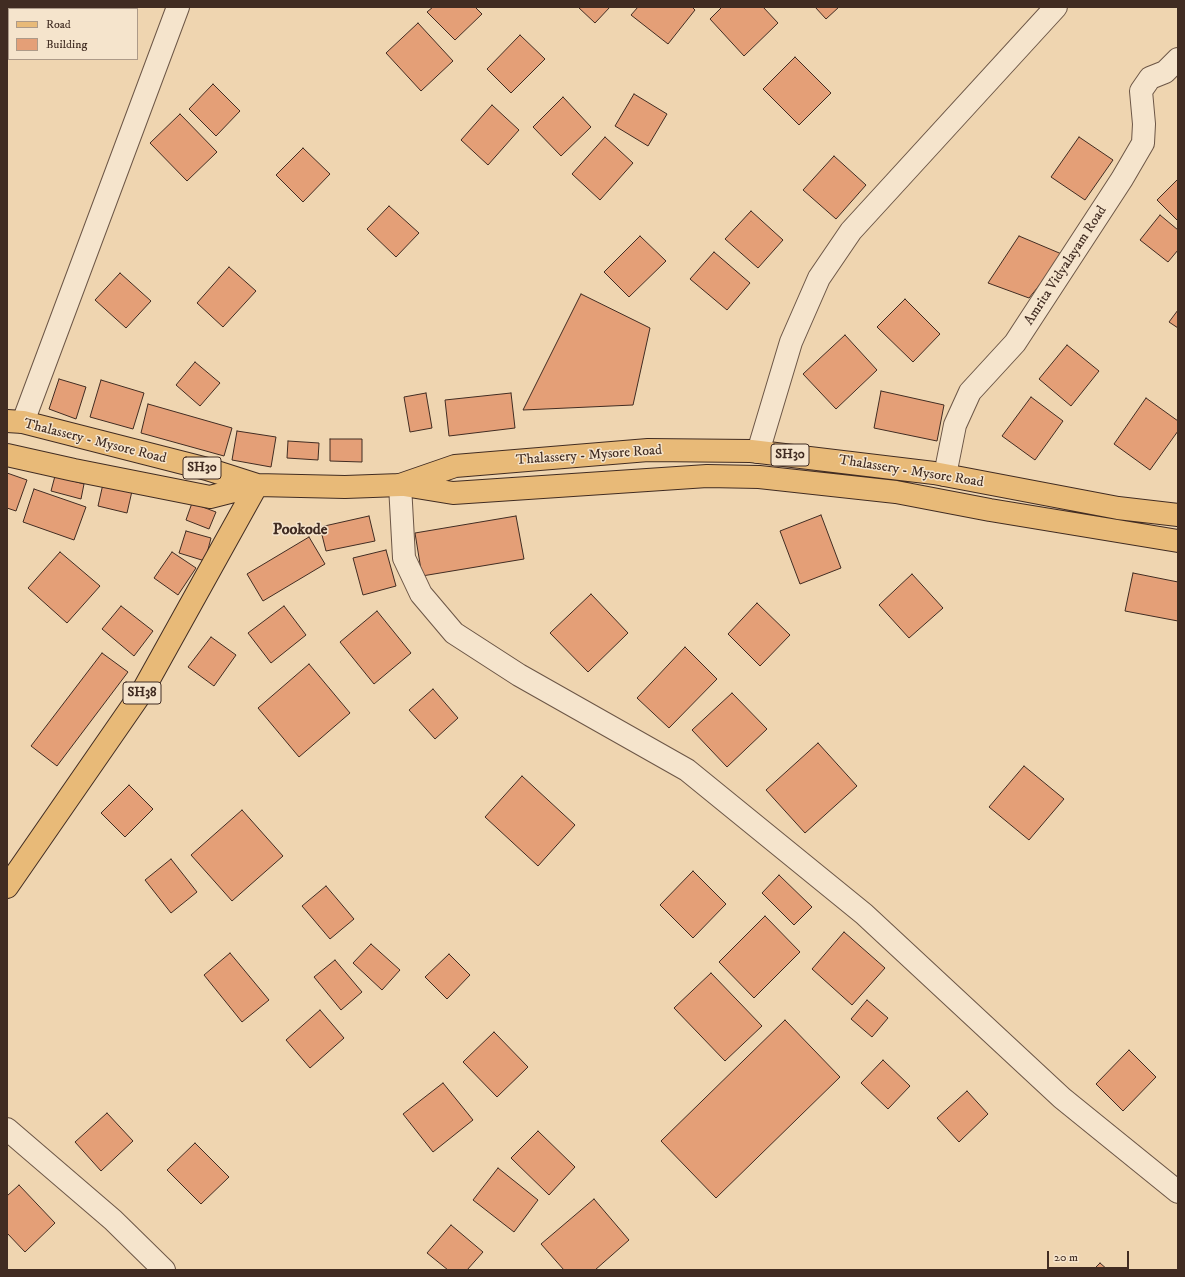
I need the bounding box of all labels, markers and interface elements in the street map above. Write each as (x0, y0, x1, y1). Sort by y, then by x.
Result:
legend (8, 8, 138, 60)
text: Road (46, 17, 71, 32)
text: Building (46, 37, 87, 52)
street label: Amrita Vidyalayam Road (1021, 203, 1111, 329)
street label: Thalassery - Mysore Road (22, 416, 168, 468)
street label: Thalassery - Mysore Road (515, 443, 663, 469)
road number: SH30 (771, 444, 809, 466)
street label: Thalassery - Mysore Road (837, 452, 985, 492)
road number: SH30 (183, 457, 221, 479)
district label: Pookode (273, 521, 327, 541)
road number: SH38 (123, 682, 161, 704)
scale bar (1049, 1243, 1131, 1269)
text: 20 m (1054, 1250, 1078, 1265)

